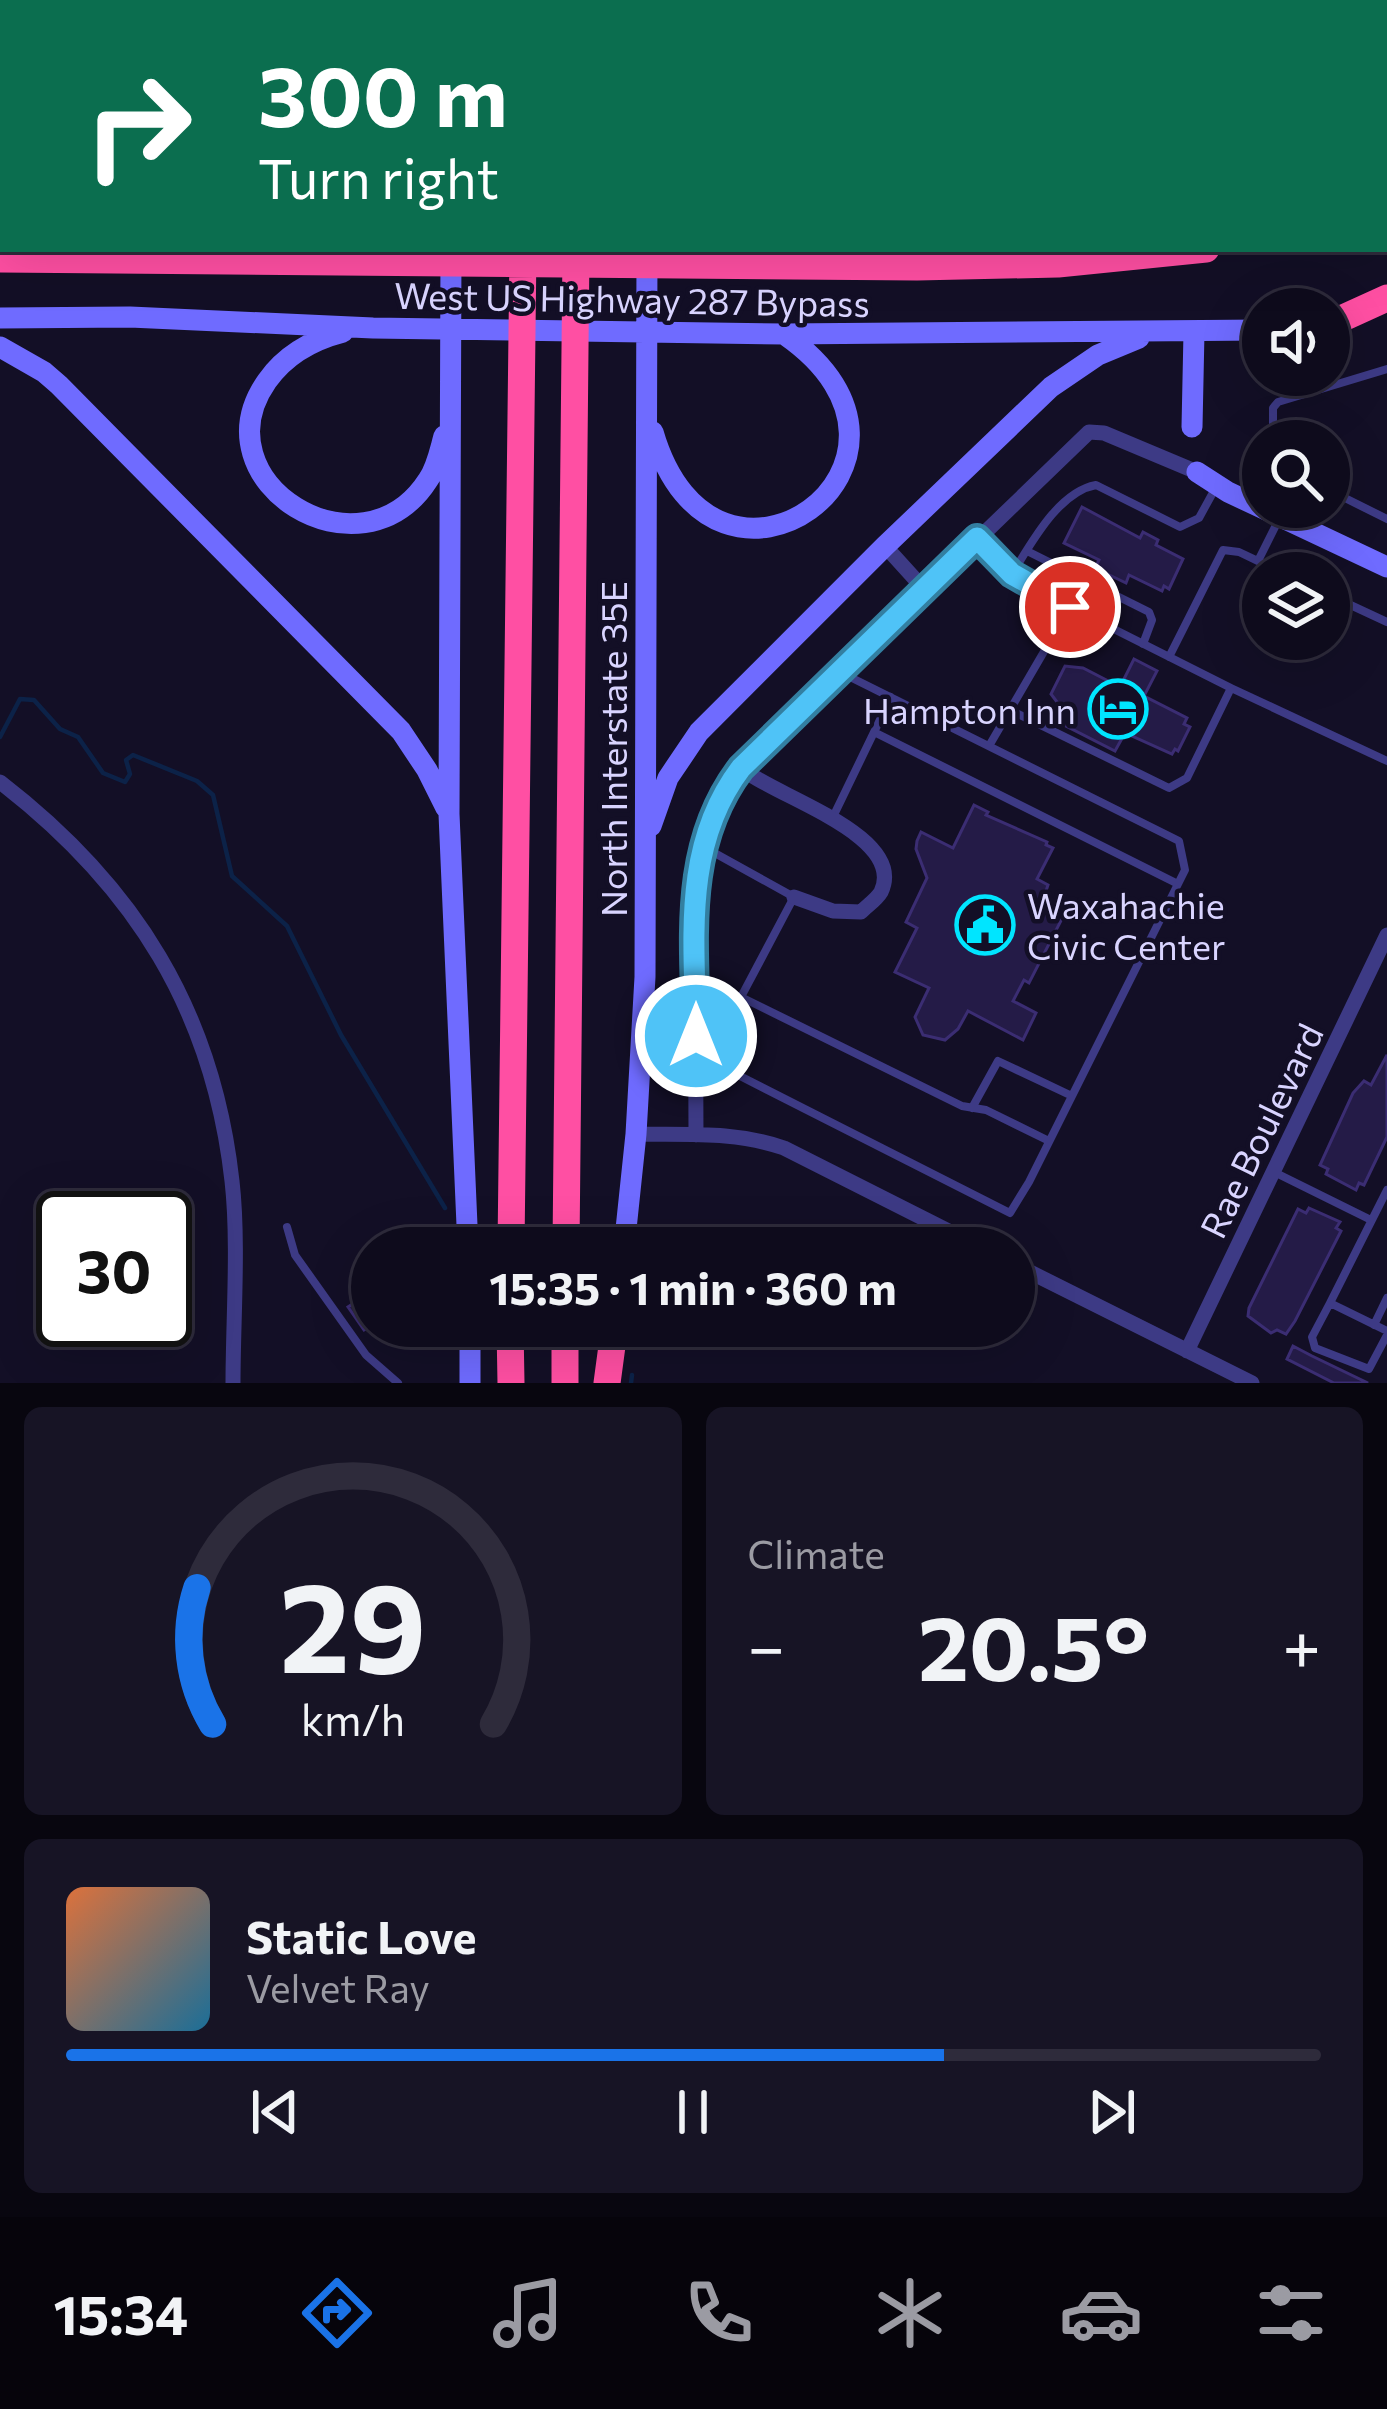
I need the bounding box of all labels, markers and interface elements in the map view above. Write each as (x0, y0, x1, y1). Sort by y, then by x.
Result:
text: 300 m (258, 42, 508, 144)
icon: right (60, 48, 216, 204)
text: Turn right (258, 144, 499, 210)
street label: West US Highway 287 Bypass (394, 272, 870, 324)
map controls (1242, 288, 1350, 660)
button: sound (1242, 288, 1350, 396)
button: search (1242, 420, 1350, 528)
button: layers (1242, 552, 1350, 660)
pin (1019, 556, 1121, 658)
icon: arrive (1037, 574, 1103, 640)
street label: North Interstate 35E (590, 581, 634, 917)
hotel icon: Hampton Inn (1087, 678, 1149, 740)
place label: Hampton Inn (863, 687, 1076, 731)
place label: Waxahachie Civic Center (1027, 882, 1225, 967)
public building icon: Waxahachie Civic Center (954, 894, 1016, 956)
position arrow (633, 973, 759, 1099)
street label: Rae Boulevard (1189, 1016, 1331, 1244)
speed limit sign: 30 (36, 1191, 192, 1347)
text: 15:35 · 1 min · 360 m (489, 1259, 897, 1314)
text: Climate (748, 1529, 885, 1577)
text: 29 (279, 1546, 426, 1699)
text: 20.5° (918, 1589, 1149, 1700)
text: − (748, 1604, 785, 1685)
text: + (1282, 1604, 1321, 1685)
text: km/h (301, 1692, 405, 1745)
text: Static Love (246, 1908, 476, 1963)
text: Velvet Ray (246, 1963, 430, 2011)
icon: previous (242, 2079, 308, 2145)
icon: pause (660, 2079, 726, 2145)
icon: next (1079, 2079, 1145, 2145)
icon: directions (295, 2271, 379, 2355)
icon: music (486, 2271, 570, 2355)
icon: phone (677, 2271, 761, 2355)
icon: climate (868, 2271, 952, 2355)
icon: car (1059, 2271, 1143, 2355)
icon: filters (1249, 2271, 1333, 2355)
text: 15:34 (53, 2280, 188, 2346)

